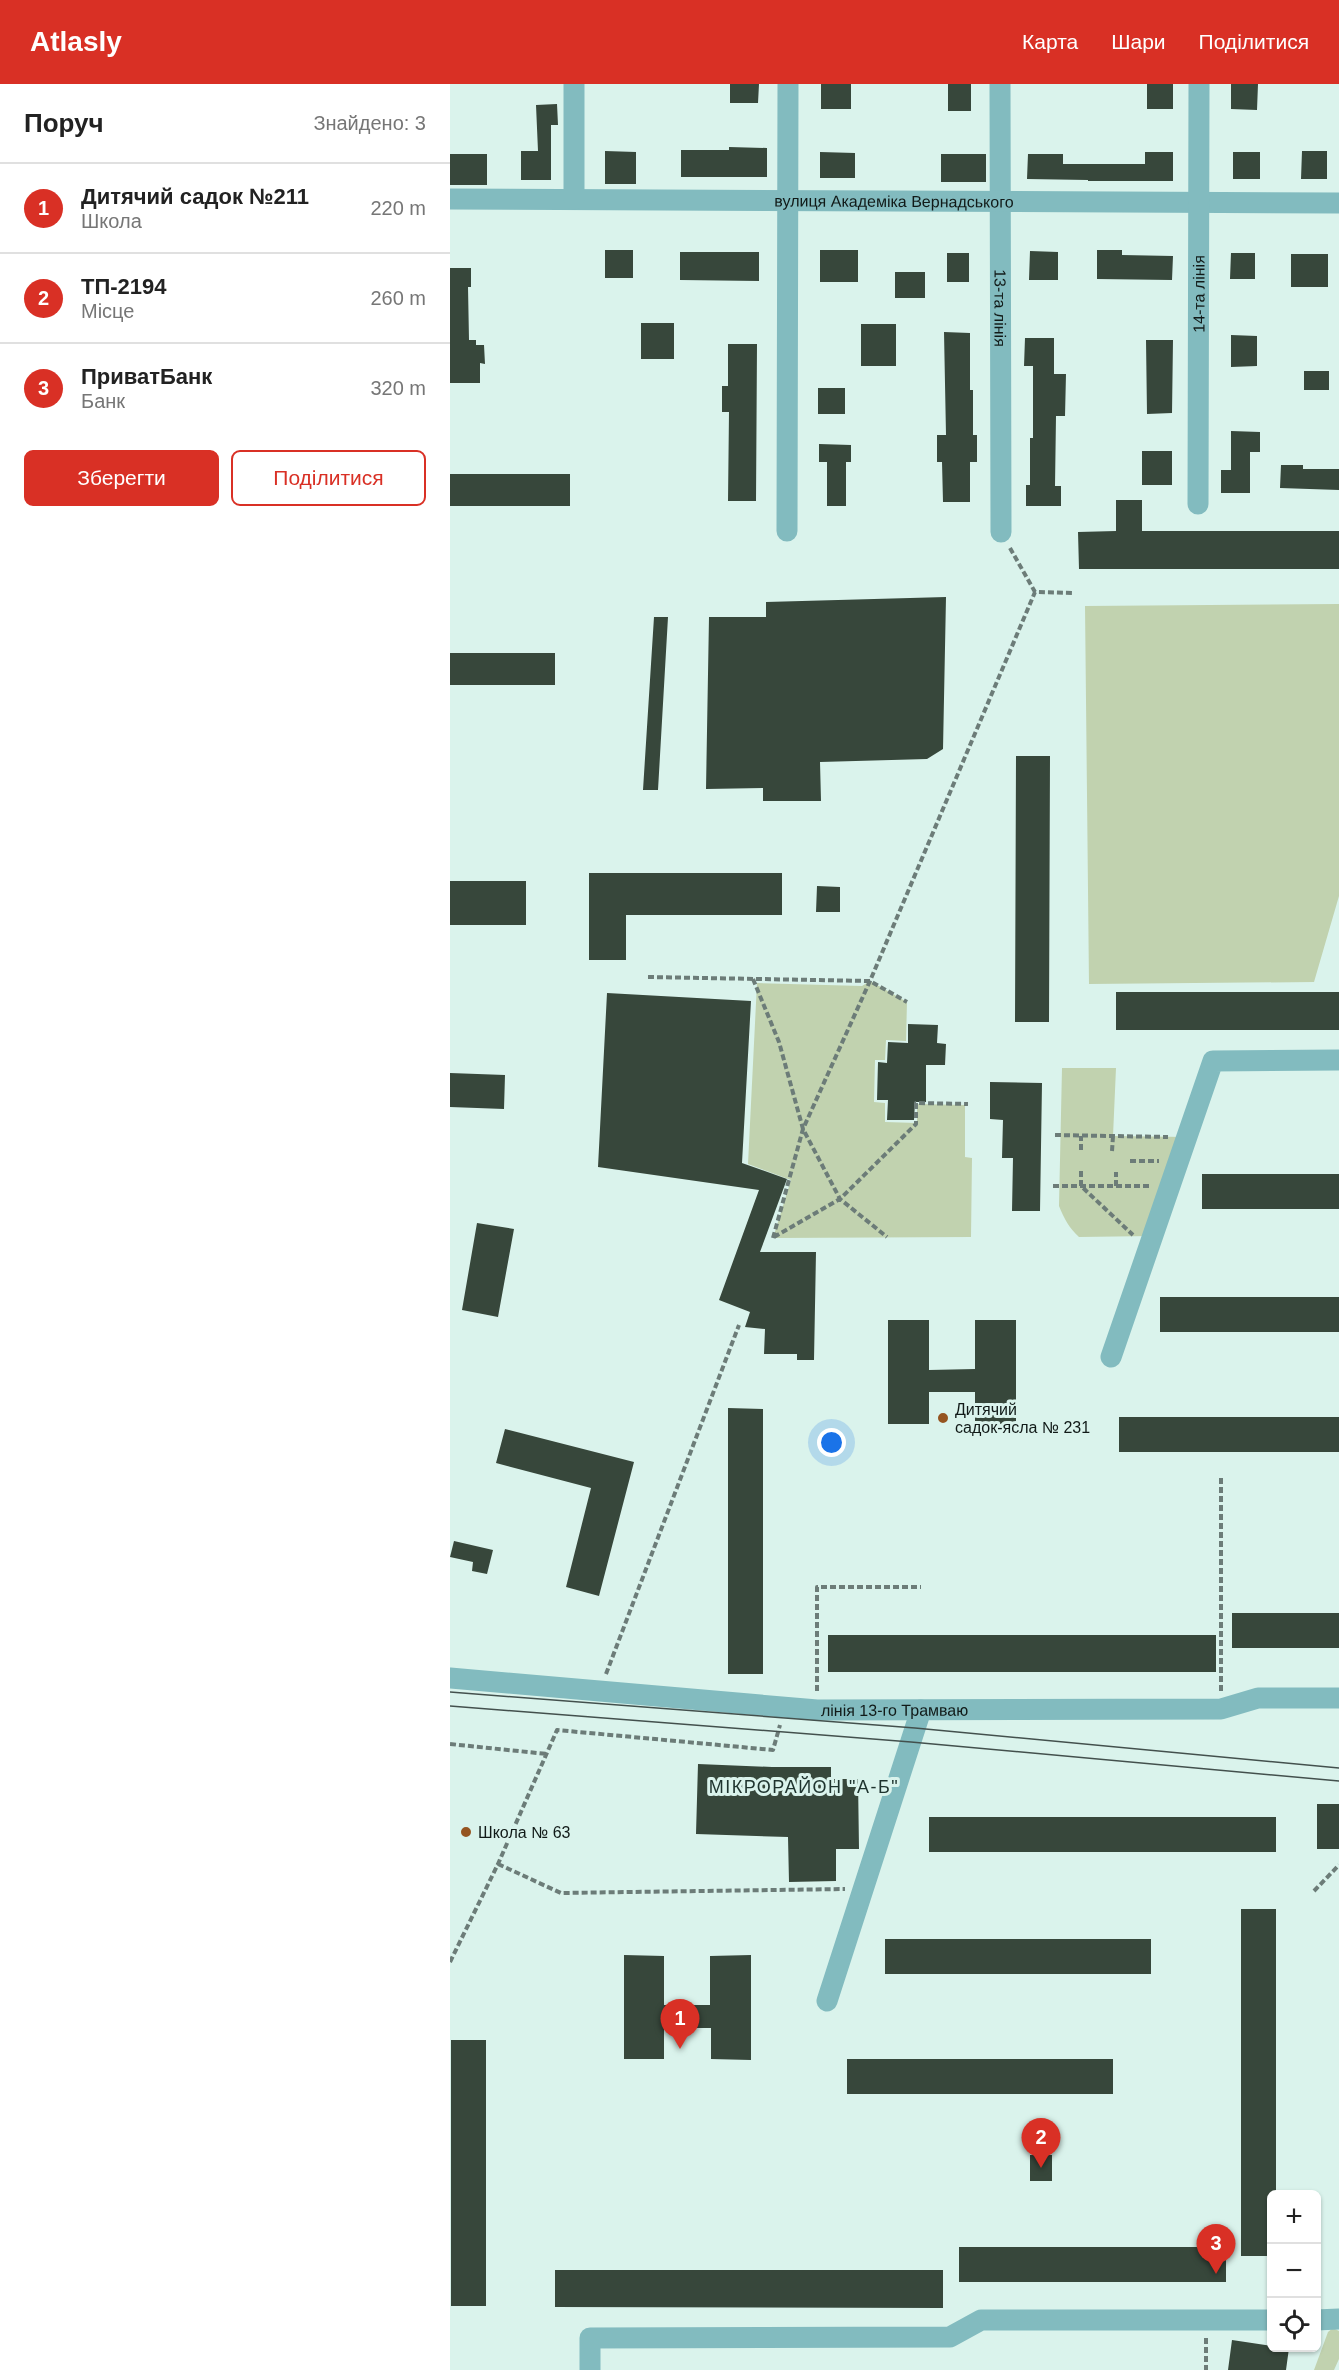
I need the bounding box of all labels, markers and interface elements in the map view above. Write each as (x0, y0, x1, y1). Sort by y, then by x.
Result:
text: Atlasly (30, 26, 122, 57)
text: Карта (1022, 30, 1078, 53)
text: Шари (1111, 30, 1166, 53)
text: Поділитися (1199, 30, 1309, 53)
text: Поруч (24, 108, 104, 138)
text: Знайдено: 3 (313, 112, 426, 134)
text: Дитячий садок №211 (81, 184, 309, 209)
street label: вулиця Академіка Вернадського (774, 192, 1014, 211)
text: 1 (38, 197, 49, 219)
text: 220 m (370, 197, 426, 219)
text: Школа (81, 210, 142, 232)
street label: 14-та лінія (1190, 255, 1208, 333)
street label: 13-та лінія (991, 269, 1009, 347)
text: ТП-2194 (81, 274, 167, 299)
text: 2 (38, 287, 49, 309)
text: 260 m (370, 287, 426, 309)
text: Місце (81, 300, 134, 322)
text: ПриватБанк (81, 364, 212, 389)
text: 3 (38, 377, 49, 399)
text: 320 m (370, 377, 426, 399)
text: Банк (81, 390, 125, 412)
button: Зберегти (24, 450, 219, 506)
button: Поділитися (231, 450, 426, 506)
place label: Дитячий садок-ясла № 231 (955, 1401, 1090, 1436)
marker: Дитячий садок-ясла № 231 (936, 1411, 950, 1425)
your location (817, 1428, 846, 1457)
street label: лінія 13-го Трамваю (821, 1702, 968, 1719)
district label: МІКРОРАЙОН "А-Б" (709, 1776, 899, 1797)
place label: Школа № 63 (478, 1824, 571, 1841)
marker: Школа № 63 (459, 1825, 473, 1839)
pin: 1 (660, 2000, 700, 2049)
pin: 2 (1022, 2118, 1060, 2168)
map controls (1267, 2190, 1321, 2352)
button: + (1267, 2190, 1321, 2244)
pin: 3 (1196, 2224, 1236, 2274)
button: − (1267, 2244, 1321, 2298)
button: locate (1267, 2298, 1321, 2352)

